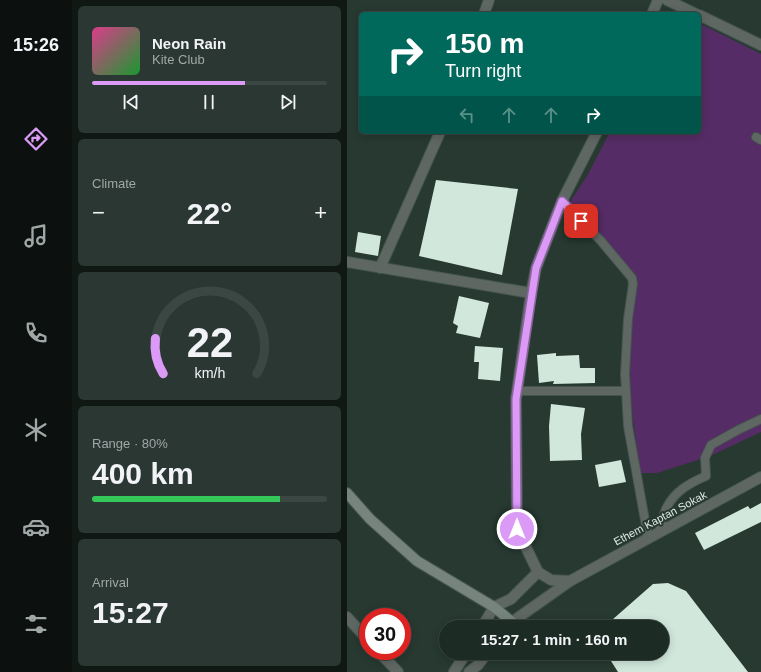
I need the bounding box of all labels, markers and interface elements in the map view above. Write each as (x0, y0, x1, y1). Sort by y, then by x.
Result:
icon: right (379, 28, 431, 80)
text: 150 m (445, 28, 524, 59)
text: 15:26 (13, 35, 59, 55)
text: Neon Rain (152, 35, 226, 52)
text: Kite Club (152, 52, 205, 67)
text: Turn right (445, 61, 521, 81)
icon: previous (120, 91, 142, 113)
icon: pause (198, 91, 220, 113)
icon: next (277, 91, 299, 113)
icon: left (456, 104, 478, 126)
icon: ahead (498, 104, 520, 126)
icon: ahead (540, 104, 562, 126)
icon: right (582, 104, 604, 126)
icon: directions (22, 125, 50, 153)
text: Climate (92, 176, 136, 191)
text: 22° (187, 197, 232, 230)
text: − (92, 200, 105, 225)
text: + (314, 200, 327, 225)
pin (564, 204, 598, 238)
icon: arrive (570, 210, 592, 232)
icon: music (22, 222, 50, 250)
icon: phone (22, 319, 50, 347)
text: 22 (186, 319, 233, 366)
text: km/h (194, 365, 225, 381)
icon: climate (22, 416, 50, 444)
text: Range · 80% (92, 436, 168, 451)
text: 400 km (92, 457, 194, 490)
street label: Ethem Kaptan Sokak (612, 488, 709, 548)
position arrow (496, 508, 538, 550)
icon: car (22, 513, 50, 541)
text: Arrival (92, 575, 129, 590)
text: 15:27 (92, 596, 169, 629)
speed limit sign: 30 (359, 608, 411, 660)
icon: filters (22, 610, 50, 638)
text: 15:27 · 1 min · 160 m (481, 631, 627, 648)

